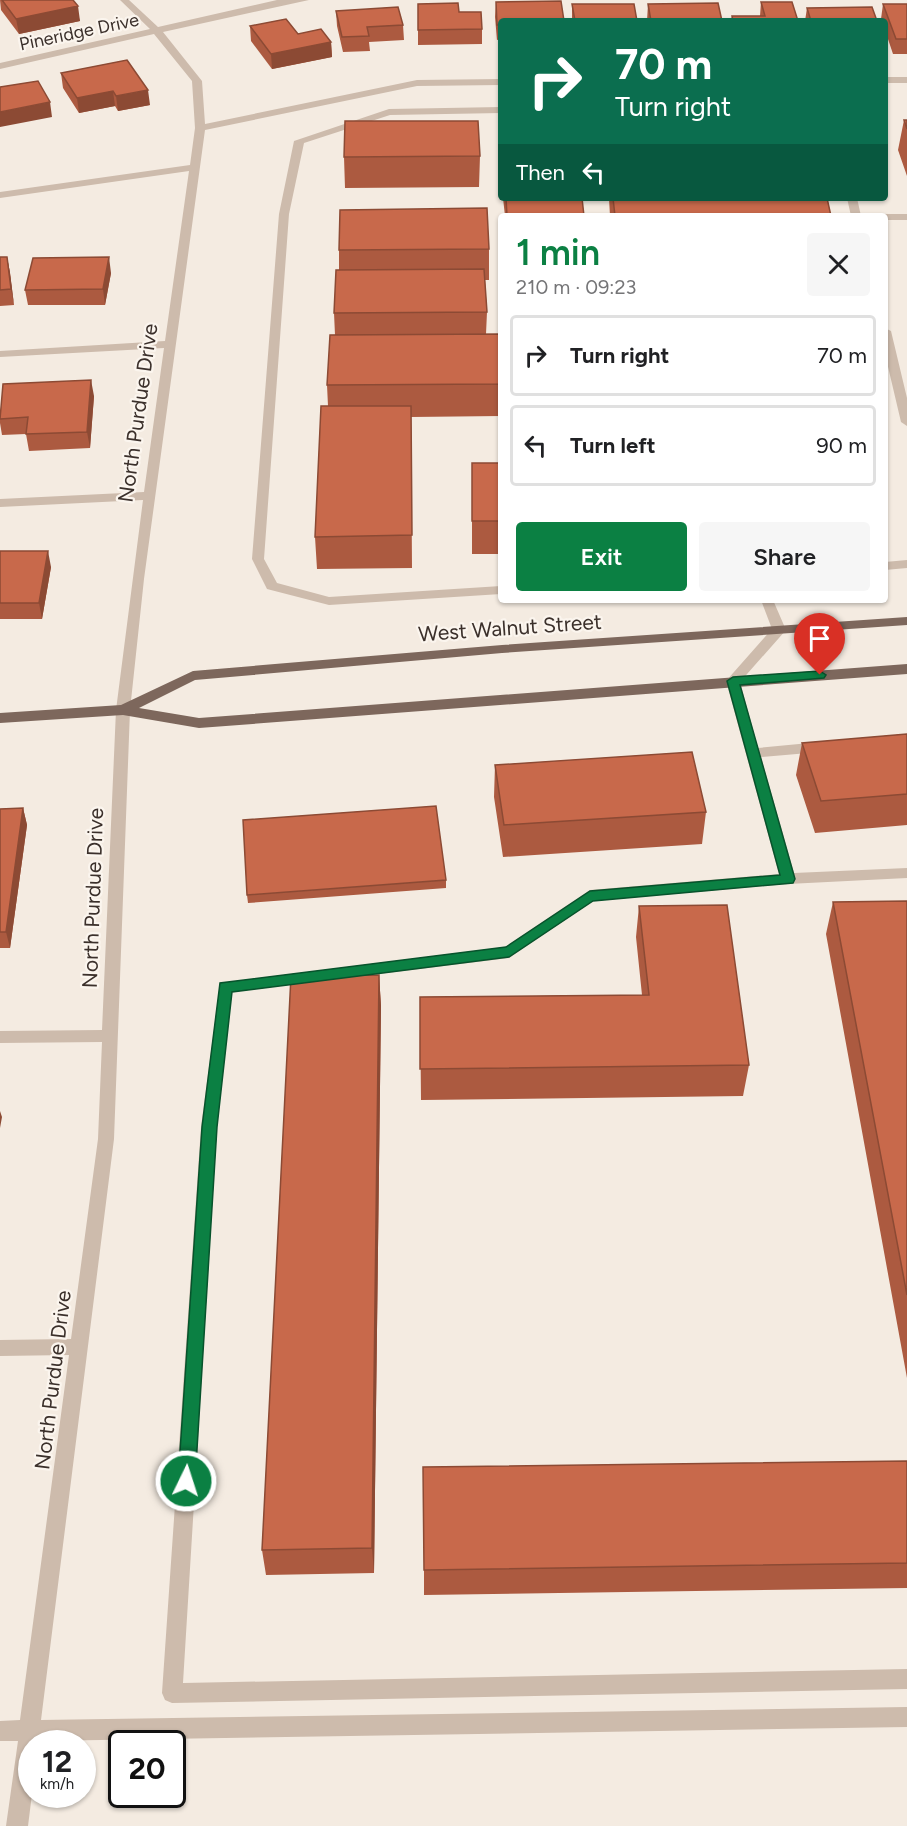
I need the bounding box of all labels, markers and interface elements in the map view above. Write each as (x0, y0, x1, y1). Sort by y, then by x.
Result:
street label: Pineridge Drive (17, 9, 141, 55)
text: 70 m (615, 39, 712, 90)
icon: right (516, 42, 594, 120)
text: Turn right (615, 90, 731, 123)
icon: left (577, 156, 610, 189)
text: Then (516, 159, 565, 186)
text: 1 min (516, 231, 600, 274)
button: close (807, 233, 870, 296)
text: 210 m · 09:23 (516, 275, 636, 299)
street label: North Purdue Drive (113, 322, 162, 504)
icon: right (519, 339, 552, 372)
text: Turn right (570, 342, 669, 369)
text: 70 m (817, 342, 867, 369)
icon: left (519, 429, 552, 462)
text: Turn left (570, 432, 656, 459)
text: 90 m (816, 432, 867, 459)
button: Exit (516, 522, 687, 591)
button: Share (699, 522, 870, 591)
street label: West Walnut Street (417, 609, 603, 646)
pin (794, 613, 845, 675)
icon: arrive (803, 622, 836, 655)
street label: North Purdue Drive (77, 807, 108, 989)
street label: North Purdue Drive (29, 1289, 76, 1471)
position arrow (154, 1449, 218, 1513)
speed limit sign: 20 (108, 1730, 186, 1808)
text: 12 (42, 1743, 72, 1780)
text: km/h (40, 1775, 74, 1793)

